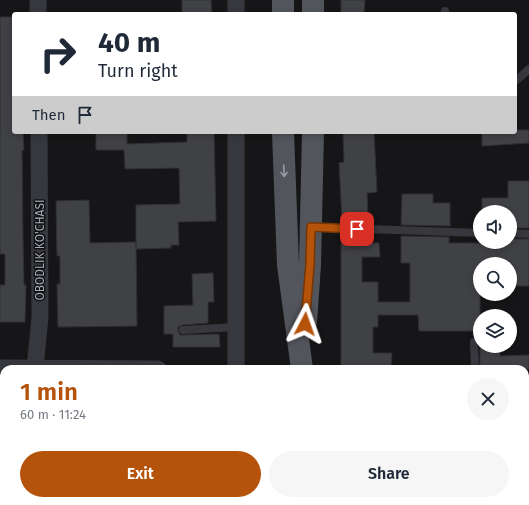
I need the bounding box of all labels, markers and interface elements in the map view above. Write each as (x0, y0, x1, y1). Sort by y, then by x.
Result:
text: 40 m (98, 26, 161, 59)
icon: right (32, 28, 84, 80)
text: Turn right (98, 60, 178, 82)
icon: arrive (74, 104, 96, 126)
text: Then (32, 106, 66, 124)
one-way arrow (280, 164, 288, 177)
street label: OBODLIK KO'CHASI (33, 199, 47, 301)
map controls (473, 205, 517, 353)
button: sound (473, 205, 517, 249)
pin (340, 212, 374, 246)
icon: arrive (346, 218, 368, 240)
button: search (473, 257, 517, 301)
position arrow (284, 303, 326, 345)
button: layers (473, 309, 517, 353)
text: 1 min (20, 378, 78, 406)
button: close (467, 378, 509, 420)
text: 60 m · 11:24 (20, 407, 86, 422)
button: Exit (20, 451, 261, 497)
button: Share (269, 451, 509, 497)

